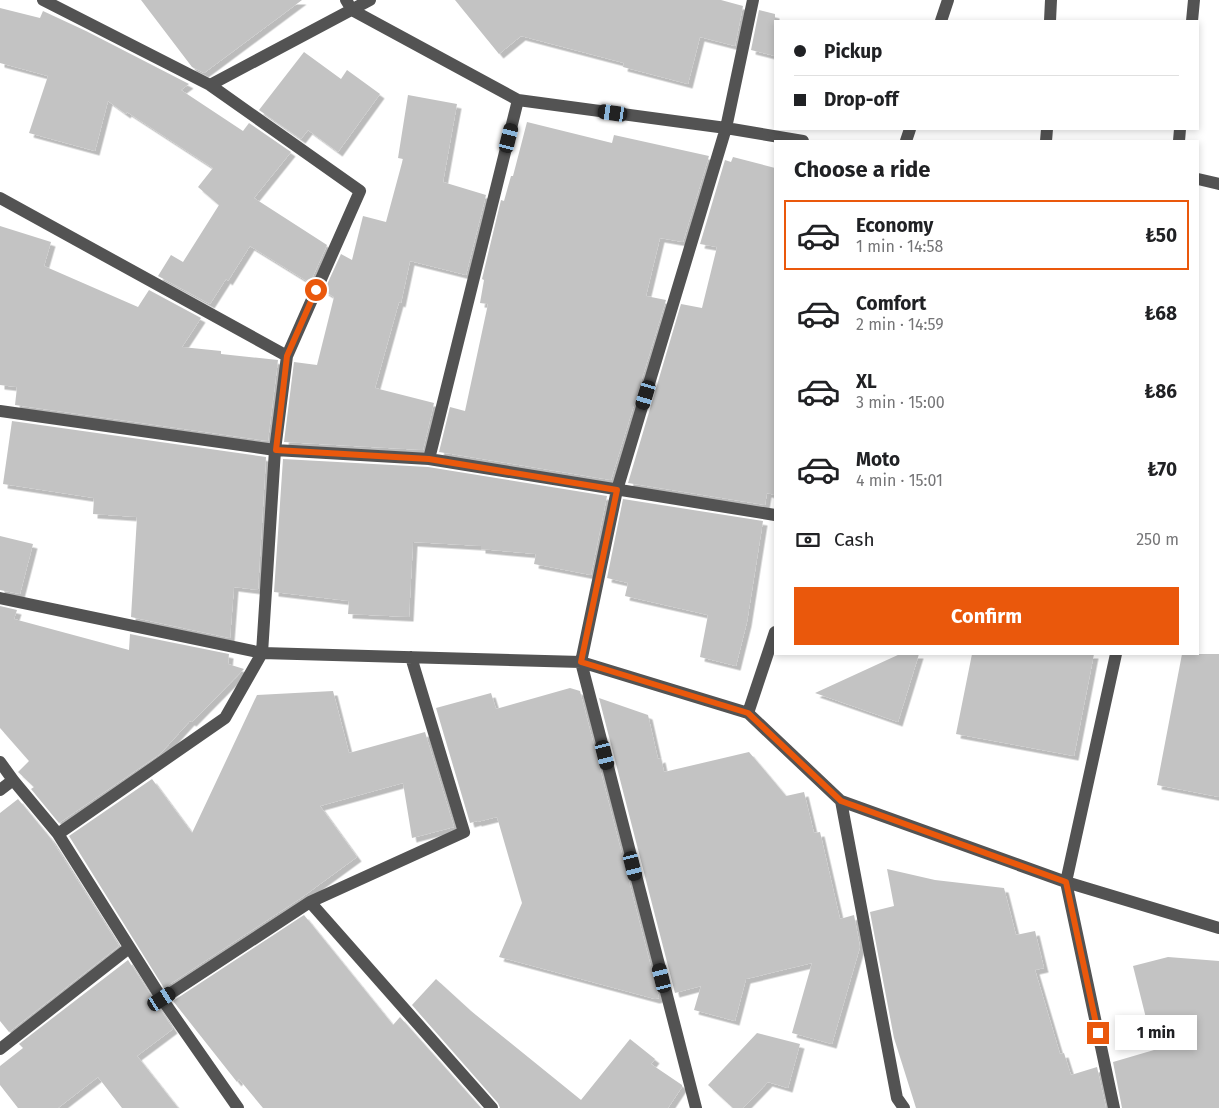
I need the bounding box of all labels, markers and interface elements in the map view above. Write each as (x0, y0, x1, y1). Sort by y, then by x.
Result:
text: Pickup (824, 40, 882, 63)
text: Drop-off (824, 88, 898, 111)
car (597, 103, 628, 123)
car (498, 122, 519, 154)
text: Choose a ride (794, 156, 930, 183)
icon: car (796, 213, 841, 258)
text: Economy (856, 214, 933, 237)
text: ₺50 (1145, 224, 1177, 247)
text: 1 min · 14:58 (856, 237, 943, 256)
route start (305, 279, 327, 301)
icon: car (796, 291, 841, 336)
text: Comfort (856, 292, 926, 315)
text: ₺68 (1144, 302, 1177, 325)
text: 2 min · 14:59 (856, 315, 944, 334)
icon: car (796, 369, 841, 414)
text: XL (856, 370, 877, 393)
car (634, 378, 657, 412)
text: ₺86 (1144, 380, 1177, 403)
text: 3 min · 15:00 (856, 393, 945, 412)
icon: car (796, 447, 841, 492)
text: Moto (856, 448, 900, 471)
text: ₺70 (1147, 458, 1177, 481)
text: 4 min · 15:01 (856, 471, 943, 490)
icon: cash (794, 526, 822, 554)
text: Cash (834, 528, 875, 551)
text: 250 m (1136, 530, 1179, 549)
button: Confirm (794, 587, 1179, 645)
car (594, 739, 615, 771)
car (622, 850, 643, 882)
car (651, 962, 672, 994)
car (145, 985, 178, 1013)
callout: 1 min (1116, 1016, 1198, 1050)
route end (1087, 1022, 1109, 1044)
text: 1 min (1137, 1023, 1175, 1042)

